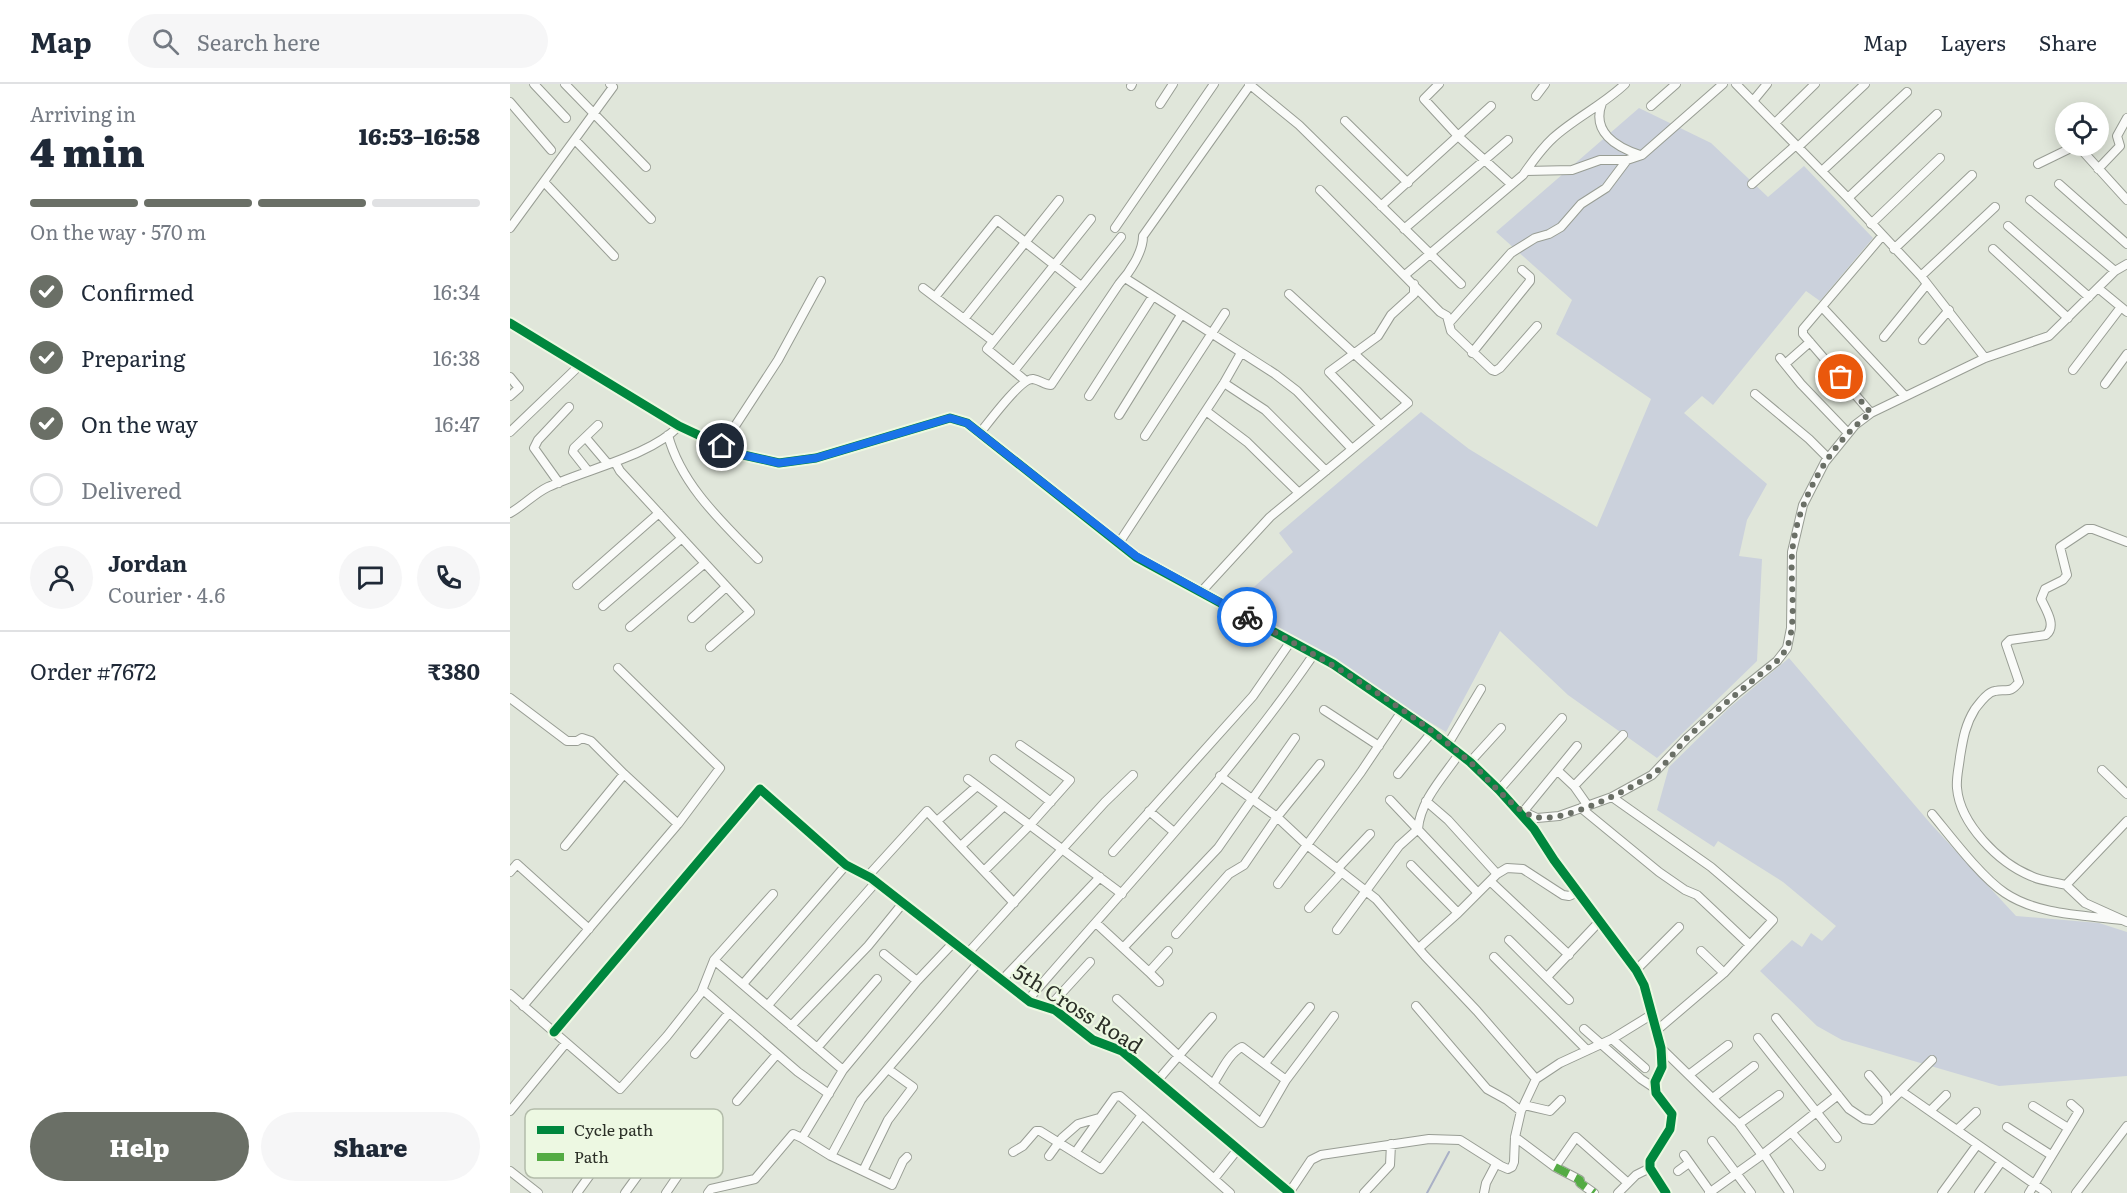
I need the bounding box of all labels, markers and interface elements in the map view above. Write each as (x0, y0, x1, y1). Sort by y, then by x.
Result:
search box (128, 14, 548, 68)
text: Map (30, 20, 92, 62)
icon: search (149, 25, 182, 58)
text: Search here (197, 25, 320, 58)
text: Map (1863, 26, 1908, 57)
text: Layers (1941, 26, 2006, 57)
text: Share (2039, 26, 2097, 57)
text: Arriving in (30, 98, 136, 128)
map controls (2055, 102, 2109, 156)
button: locate (2055, 102, 2109, 156)
text: 16:53–16:58 (359, 119, 480, 152)
text: 4 min (30, 121, 145, 179)
text: On the way · 570 m (30, 216, 206, 246)
icon: check (30, 275, 63, 308)
text: Confirmed (81, 275, 194, 308)
text: 16:34 (433, 276, 480, 306)
icon: check (30, 341, 63, 374)
text: Preparing (81, 341, 185, 374)
text: 16:38 (433, 342, 480, 372)
pin (1815, 351, 1866, 402)
icon: bag (1824, 360, 1857, 393)
icon: check (30, 407, 63, 440)
text: On the way (81, 407, 198, 440)
text: 16:47 (434, 408, 480, 438)
pin (696, 420, 747, 471)
icon: home (705, 429, 738, 462)
text: Delivered (81, 473, 182, 506)
button: person (30, 546, 93, 609)
text: Jordan (108, 546, 187, 579)
button: chat (339, 546, 402, 609)
button: phone (417, 546, 480, 609)
text: Courier · 4.6 (108, 579, 225, 609)
courier (1217, 587, 1277, 647)
icon: bike (1231, 601, 1264, 634)
text: Order #7672 (30, 654, 156, 687)
text: ₹380 (428, 654, 480, 687)
street label: 5th Cross Road (1008, 955, 1150, 1059)
legend (525, 1109, 723, 1178)
button: Help (30, 1112, 249, 1181)
button: Share (261, 1112, 480, 1181)
text: Cycle path (574, 1117, 654, 1141)
text: Path (574, 1144, 609, 1168)

